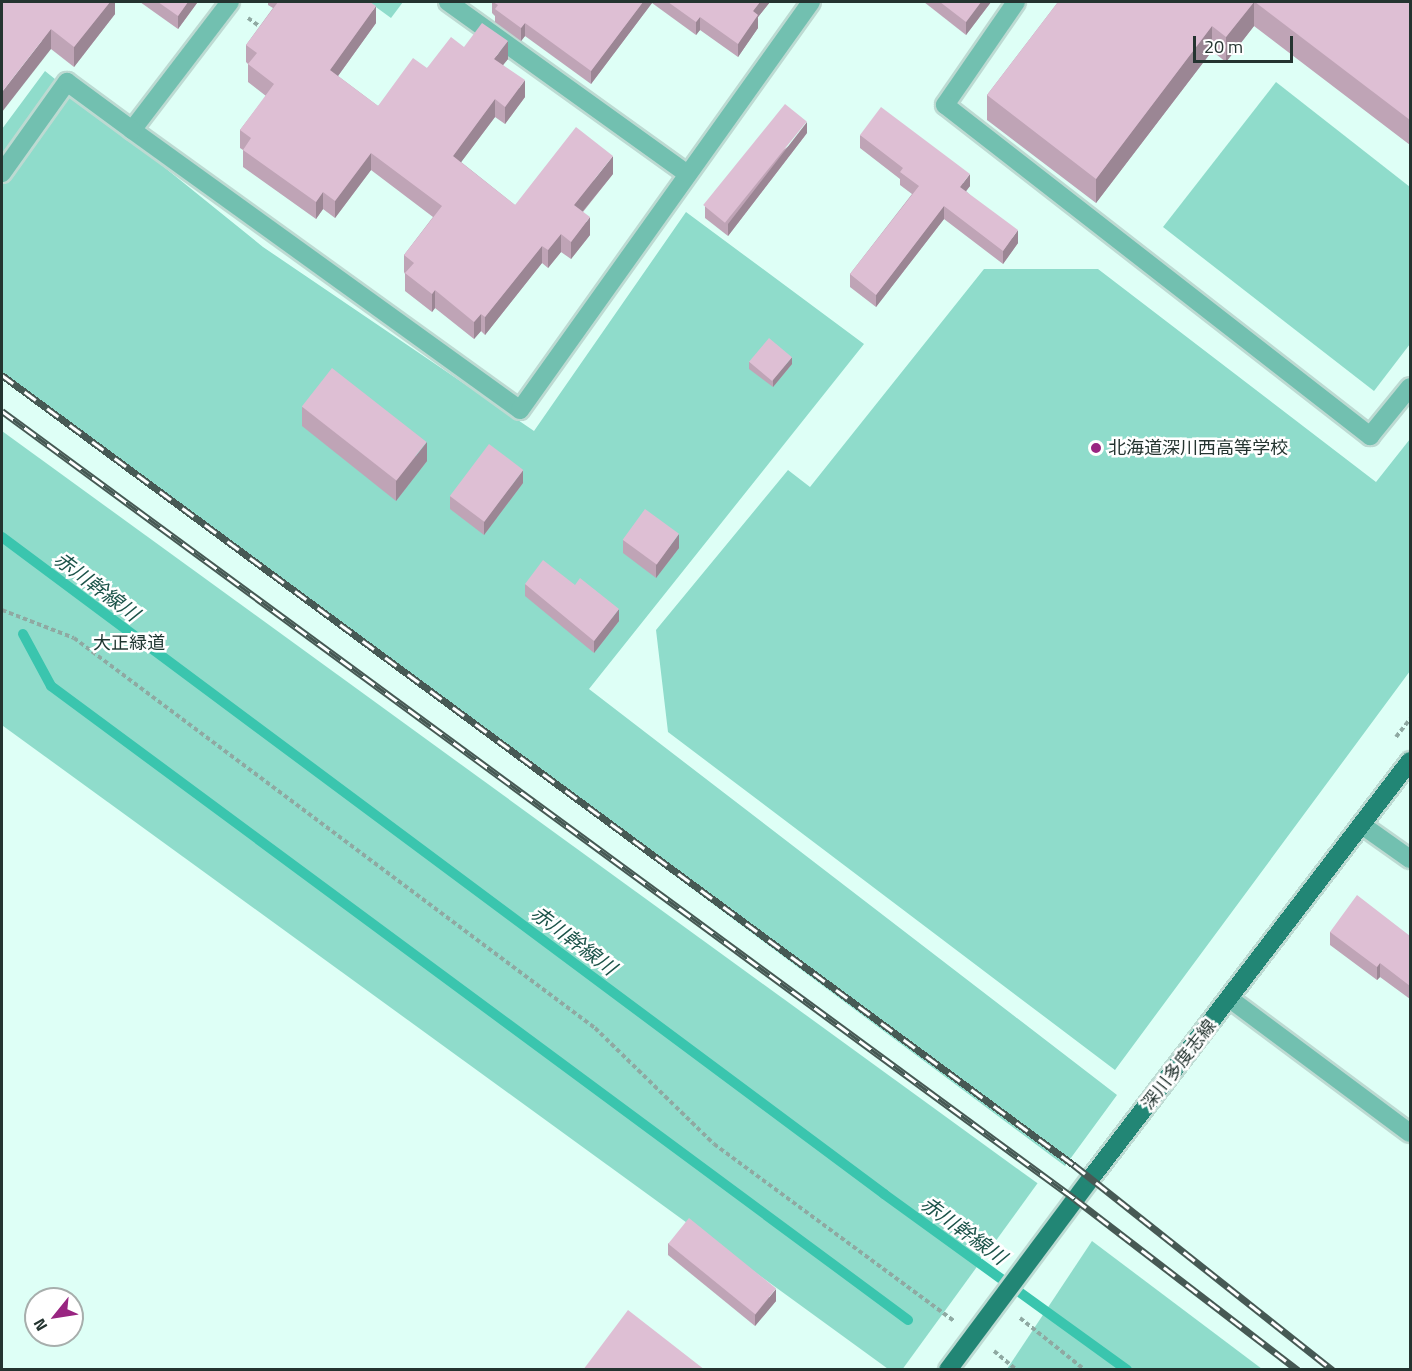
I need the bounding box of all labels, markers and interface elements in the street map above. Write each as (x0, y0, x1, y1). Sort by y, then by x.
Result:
scale bar (1196, 24, 1296, 62)
text: 20 m (1204, 33, 1243, 60)
place label: 北海道深川西高等学校 (1108, 437, 1288, 459)
marker: 北海道深川西高等学校 (1089, 441, 1103, 455)
water label: 赤川幹線川 (50, 546, 144, 626)
park label: 大正緑道 (93, 632, 165, 654)
water label: 赤川幹線川 (527, 900, 621, 980)
street label: 深川多度志線 (1137, 1016, 1221, 1114)
water label: 赤川幹線川 (916, 1191, 1012, 1269)
north arrow (24, 1287, 84, 1347)
text: N (27, 1314, 53, 1336)

